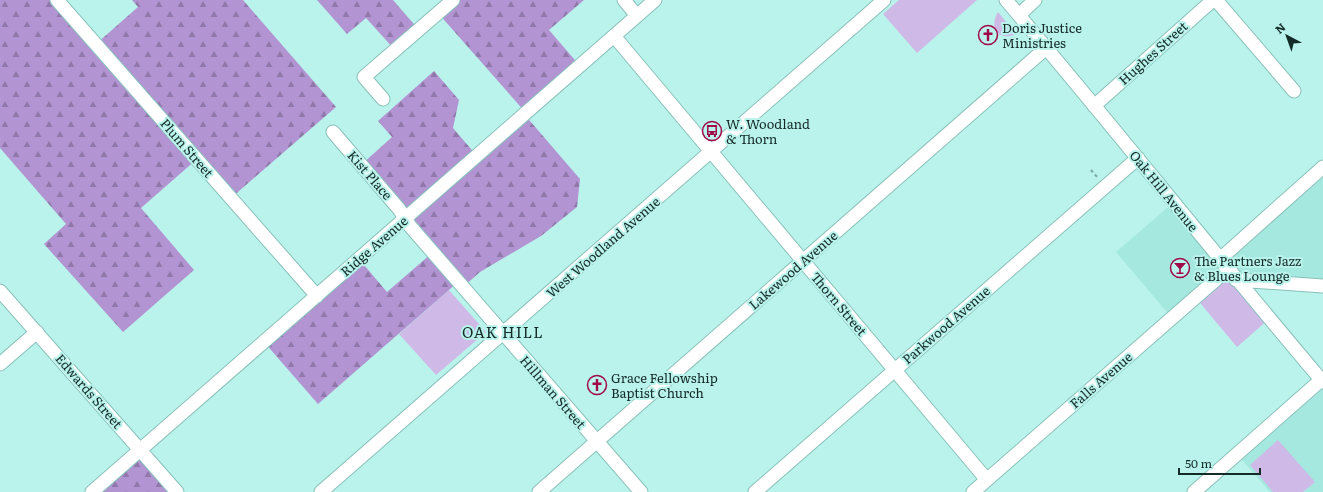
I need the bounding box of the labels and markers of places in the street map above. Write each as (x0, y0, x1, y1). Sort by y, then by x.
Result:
place label: Doris Justice Ministries (1002, 18, 1082, 52)
church icon: Doris Justice Ministries (977, 24, 999, 46)
place label: W. Woodland & Thorn (726, 114, 810, 148)
bus stop icon: W. Woodland & Thorn (701, 120, 723, 142)
place label: The Partners Jazz & Blues Lounge (1194, 251, 1301, 285)
bar icon: The Partners Jazz & Blues Lounge (1169, 257, 1191, 279)
place label: Grace Fellowship Baptist Church (611, 368, 718, 402)
church icon: Grace Fellowship Baptist Church (586, 374, 608, 396)

